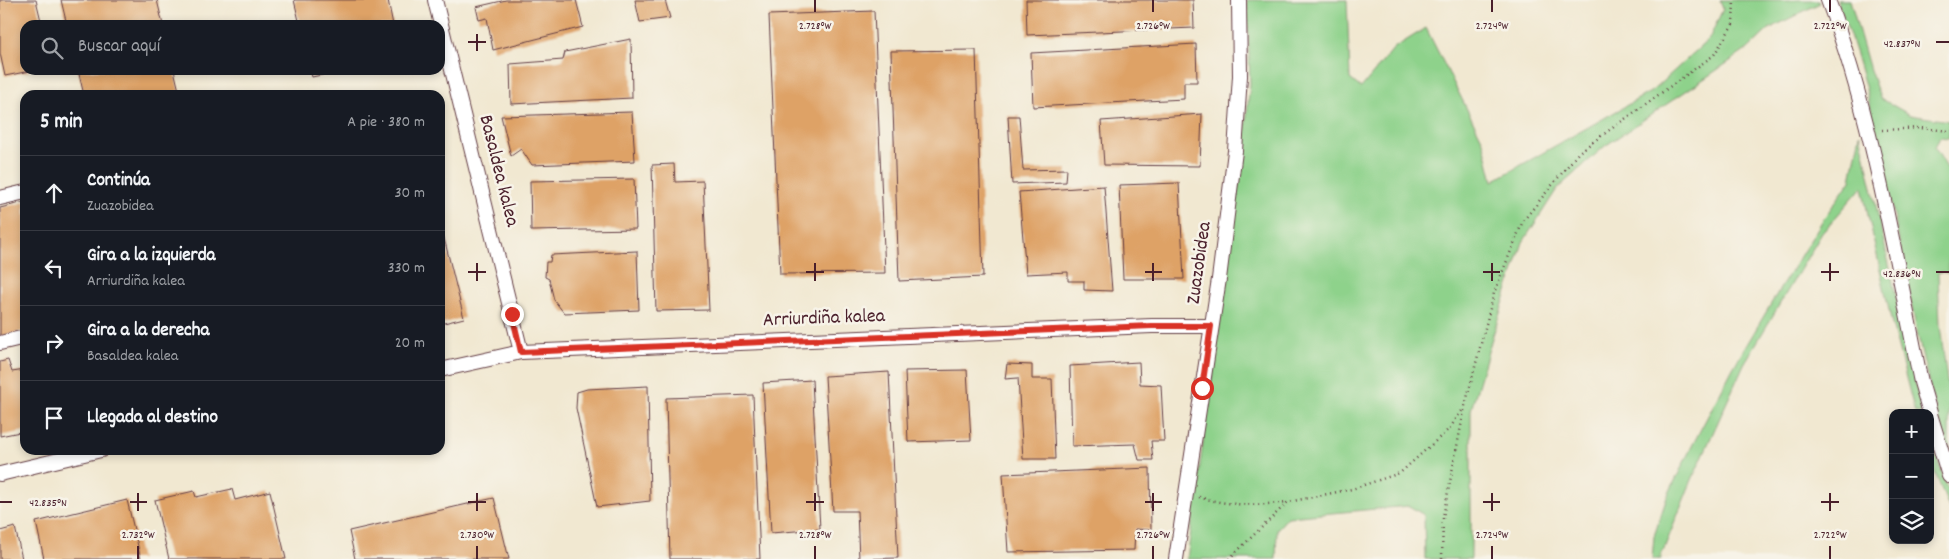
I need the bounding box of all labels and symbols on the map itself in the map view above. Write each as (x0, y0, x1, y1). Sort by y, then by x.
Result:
text: 2.728°W (799, 18, 831, 35)
text: 2.726°W (1136, 18, 1170, 35)
text: 2.724°W (1476, 18, 1509, 35)
text: 2.722°W (1813, 18, 1847, 35)
text: 42.837°N (1884, 36, 1920, 53)
street label: Basaldea kalea (471, 112, 526, 230)
street label: Zuazobidea (1180, 219, 1220, 306)
text: 42.836°N (1883, 266, 1921, 283)
route end (501, 303, 524, 326)
street label: Arriurdiña kalea (762, 303, 886, 335)
route start (1191, 377, 1214, 400)
text: 42.835°N (29, 495, 67, 512)
text: 2.732°W (121, 527, 155, 544)
text: 2.730°W (460, 527, 494, 544)
text: 2.728°W (799, 527, 831, 544)
text: 2.726°W (1136, 527, 1170, 544)
text: 2.724°W (1476, 527, 1509, 544)
text: 2.722°W (1813, 527, 1847, 544)

